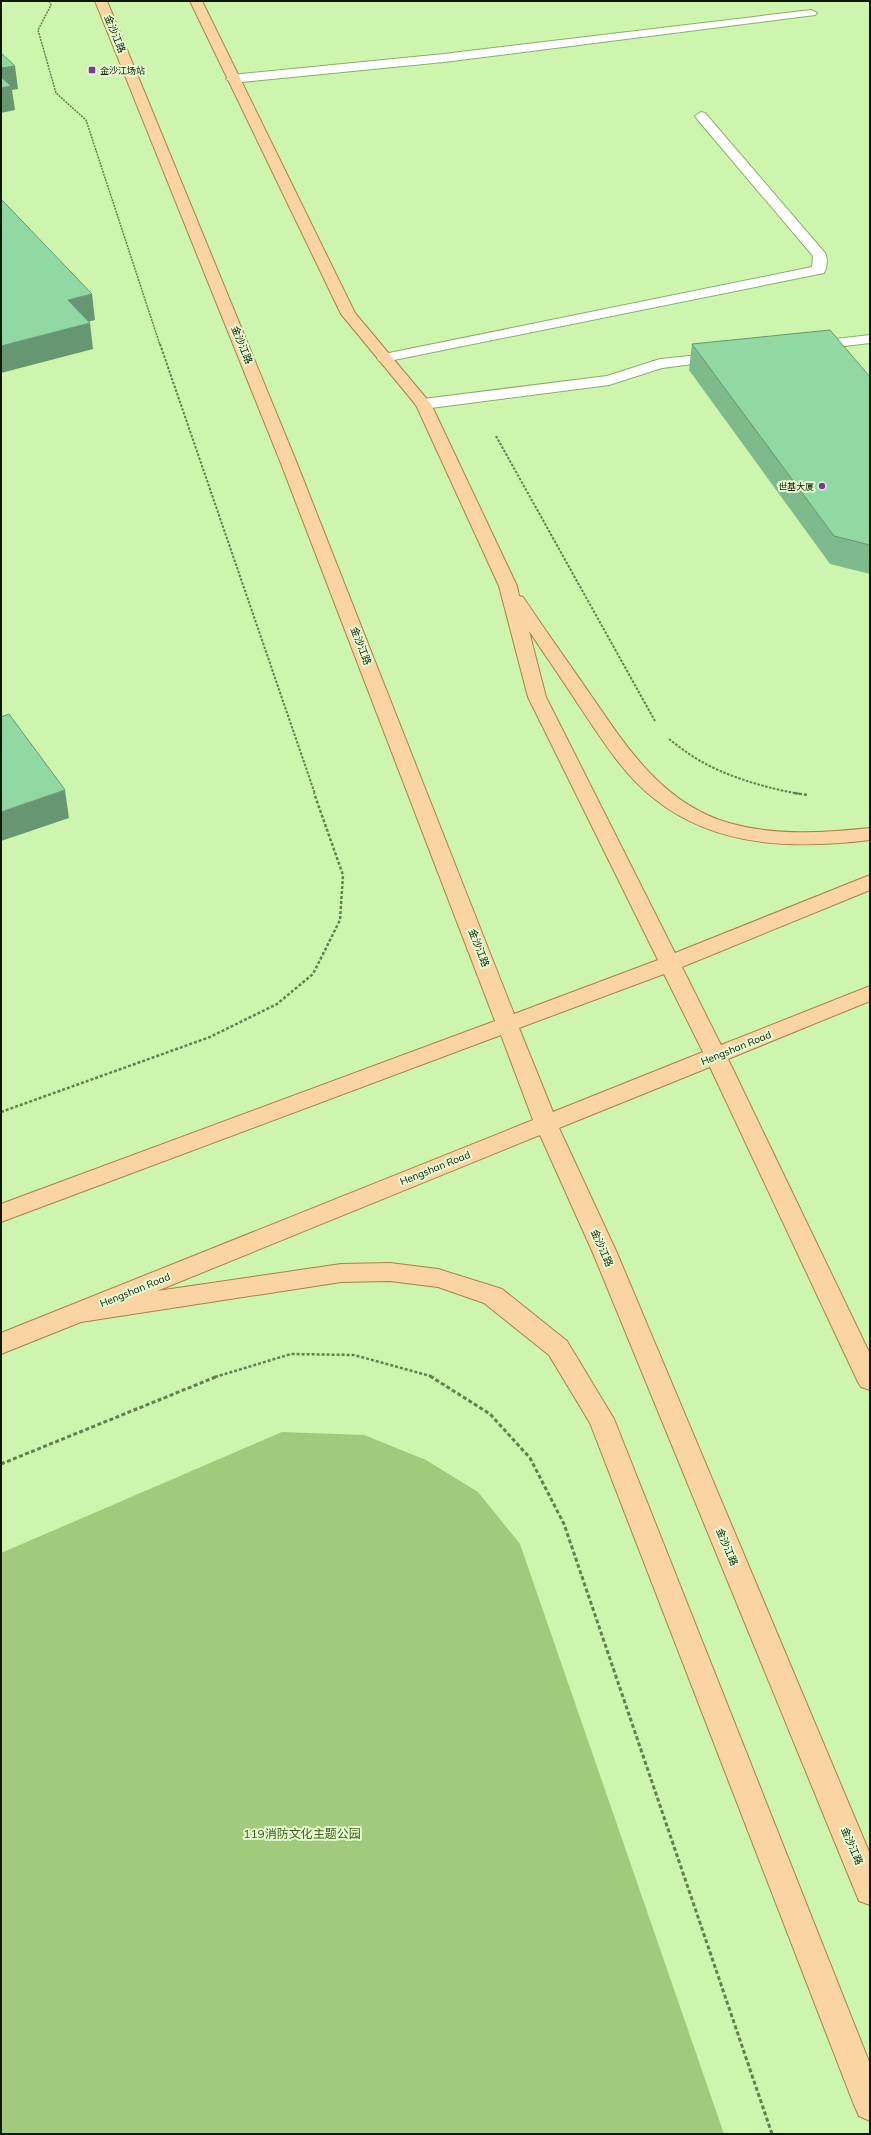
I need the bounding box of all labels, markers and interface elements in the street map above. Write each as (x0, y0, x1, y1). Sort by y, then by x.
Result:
street label: 金沙江路 (101, 13, 129, 55)
marker: 金沙江场站 (87, 65, 97, 75)
place label: 金沙江场站 (100, 65, 145, 76)
street label: 金沙江路 (228, 324, 256, 366)
place label: 世基大厦 (778, 481, 814, 492)
marker: 世基大厦 (817, 481, 827, 491)
street label: 金沙江路 (348, 625, 374, 667)
street label: 金沙江路 (466, 927, 492, 969)
street label: Hengshan Road (699, 1028, 773, 1068)
street label: Hengshan Road (398, 1148, 472, 1188)
street label: 金沙江路 (588, 1227, 616, 1269)
street label: Hengshan Road (98, 1270, 172, 1310)
street label: 金沙江路 (713, 1526, 741, 1568)
street label: 金沙江路 (838, 1825, 866, 1867)
park label: 119消防文化主题公园 (243, 1826, 361, 1841)

